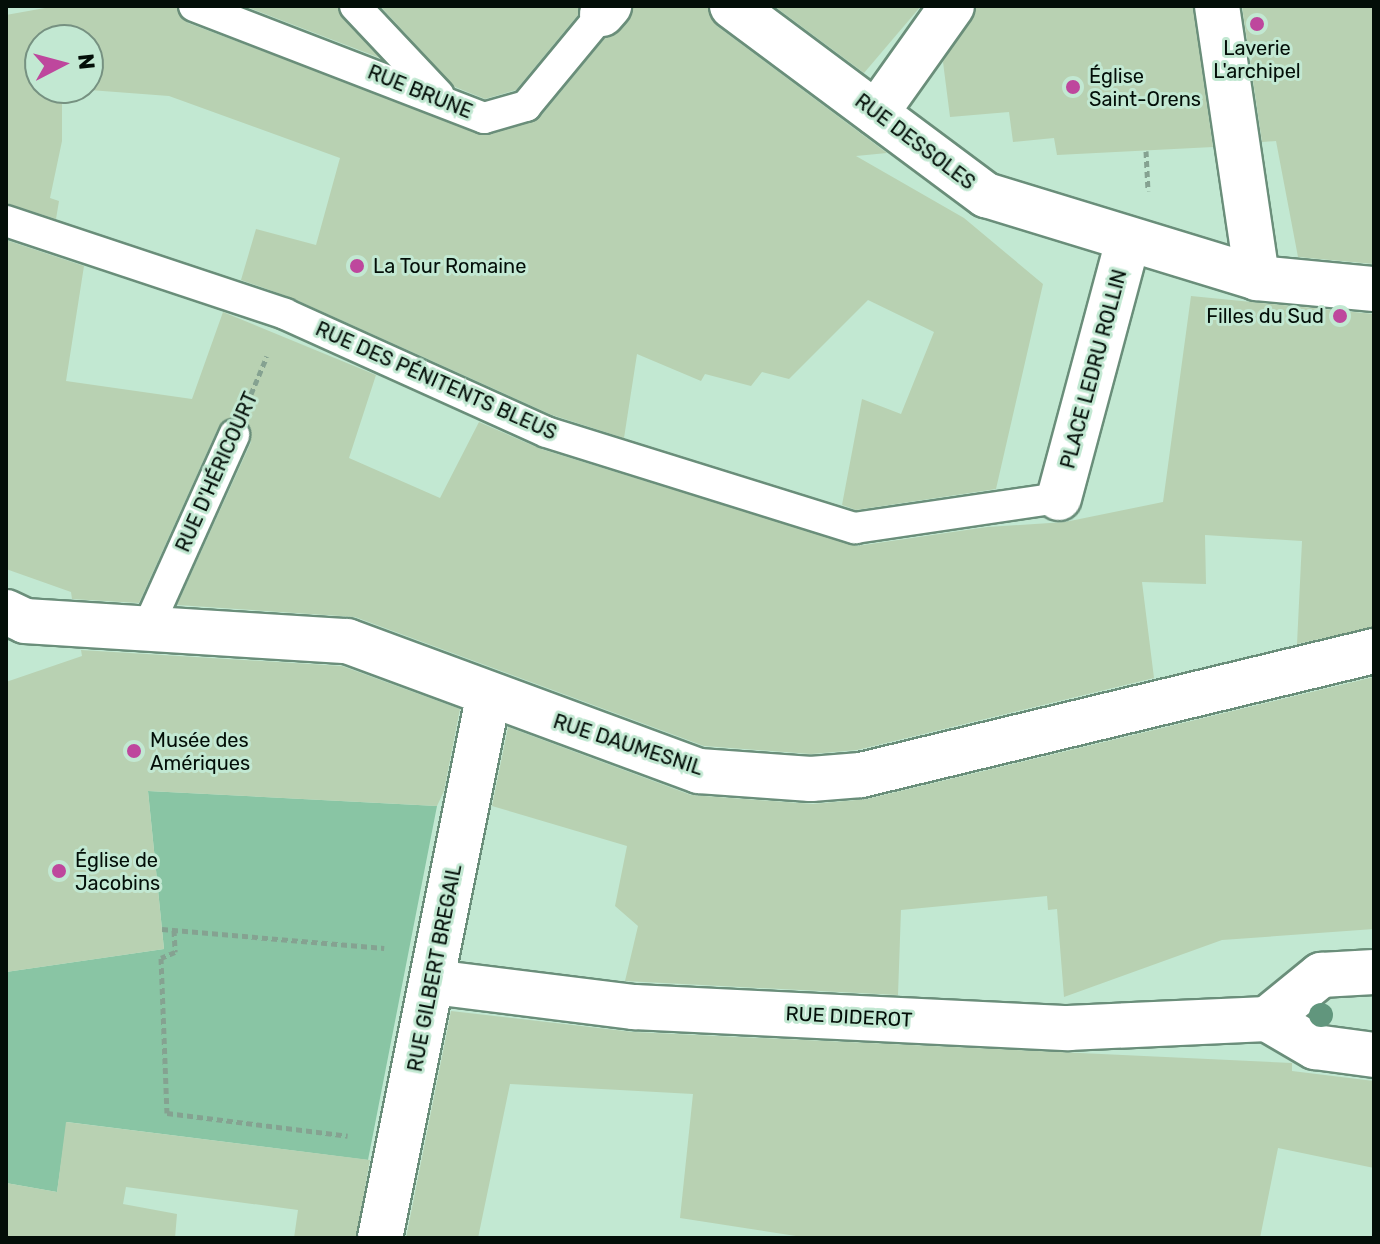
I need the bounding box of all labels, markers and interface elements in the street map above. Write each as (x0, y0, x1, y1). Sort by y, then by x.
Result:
marker: Laverie L'archipel (1248, 15, 1266, 33)
north arrow (24, 24, 104, 104)
place label: Laverie L'archipel (1213, 36, 1301, 83)
text: N (72, 52, 101, 71)
street label: RUE BRUNE (364, 60, 476, 124)
place label: Église Saint-Orens (1089, 64, 1201, 111)
marker: Église Saint-Orens (1064, 78, 1082, 96)
street label: RUE DESSOLES (850, 89, 980, 195)
place label: La Tour Romaine (373, 254, 527, 278)
marker: La Tour Romaine (348, 257, 366, 275)
street label: PLACE LEDRU ROLLIN (1056, 267, 1132, 471)
place label: Filles du Sud (1206, 304, 1324, 328)
marker: Filles du Sud (1331, 307, 1349, 325)
street label: RUE DES PÉNITENTS BLEUS (312, 317, 560, 445)
street label: RUE D'HÉRICOURT (171, 388, 263, 556)
street label: RUE DAUMESNIL (550, 710, 706, 780)
place label: Musée des Amériques (150, 728, 250, 775)
marker: Musée des Amériques (125, 742, 143, 760)
place label: Église de Jacobins (75, 848, 160, 895)
marker: Église de Jacobins (50, 862, 68, 880)
street label: RUE GILBERT BREGAIL (403, 862, 467, 1074)
street label: RUE DIDEROT (785, 1002, 913, 1032)

